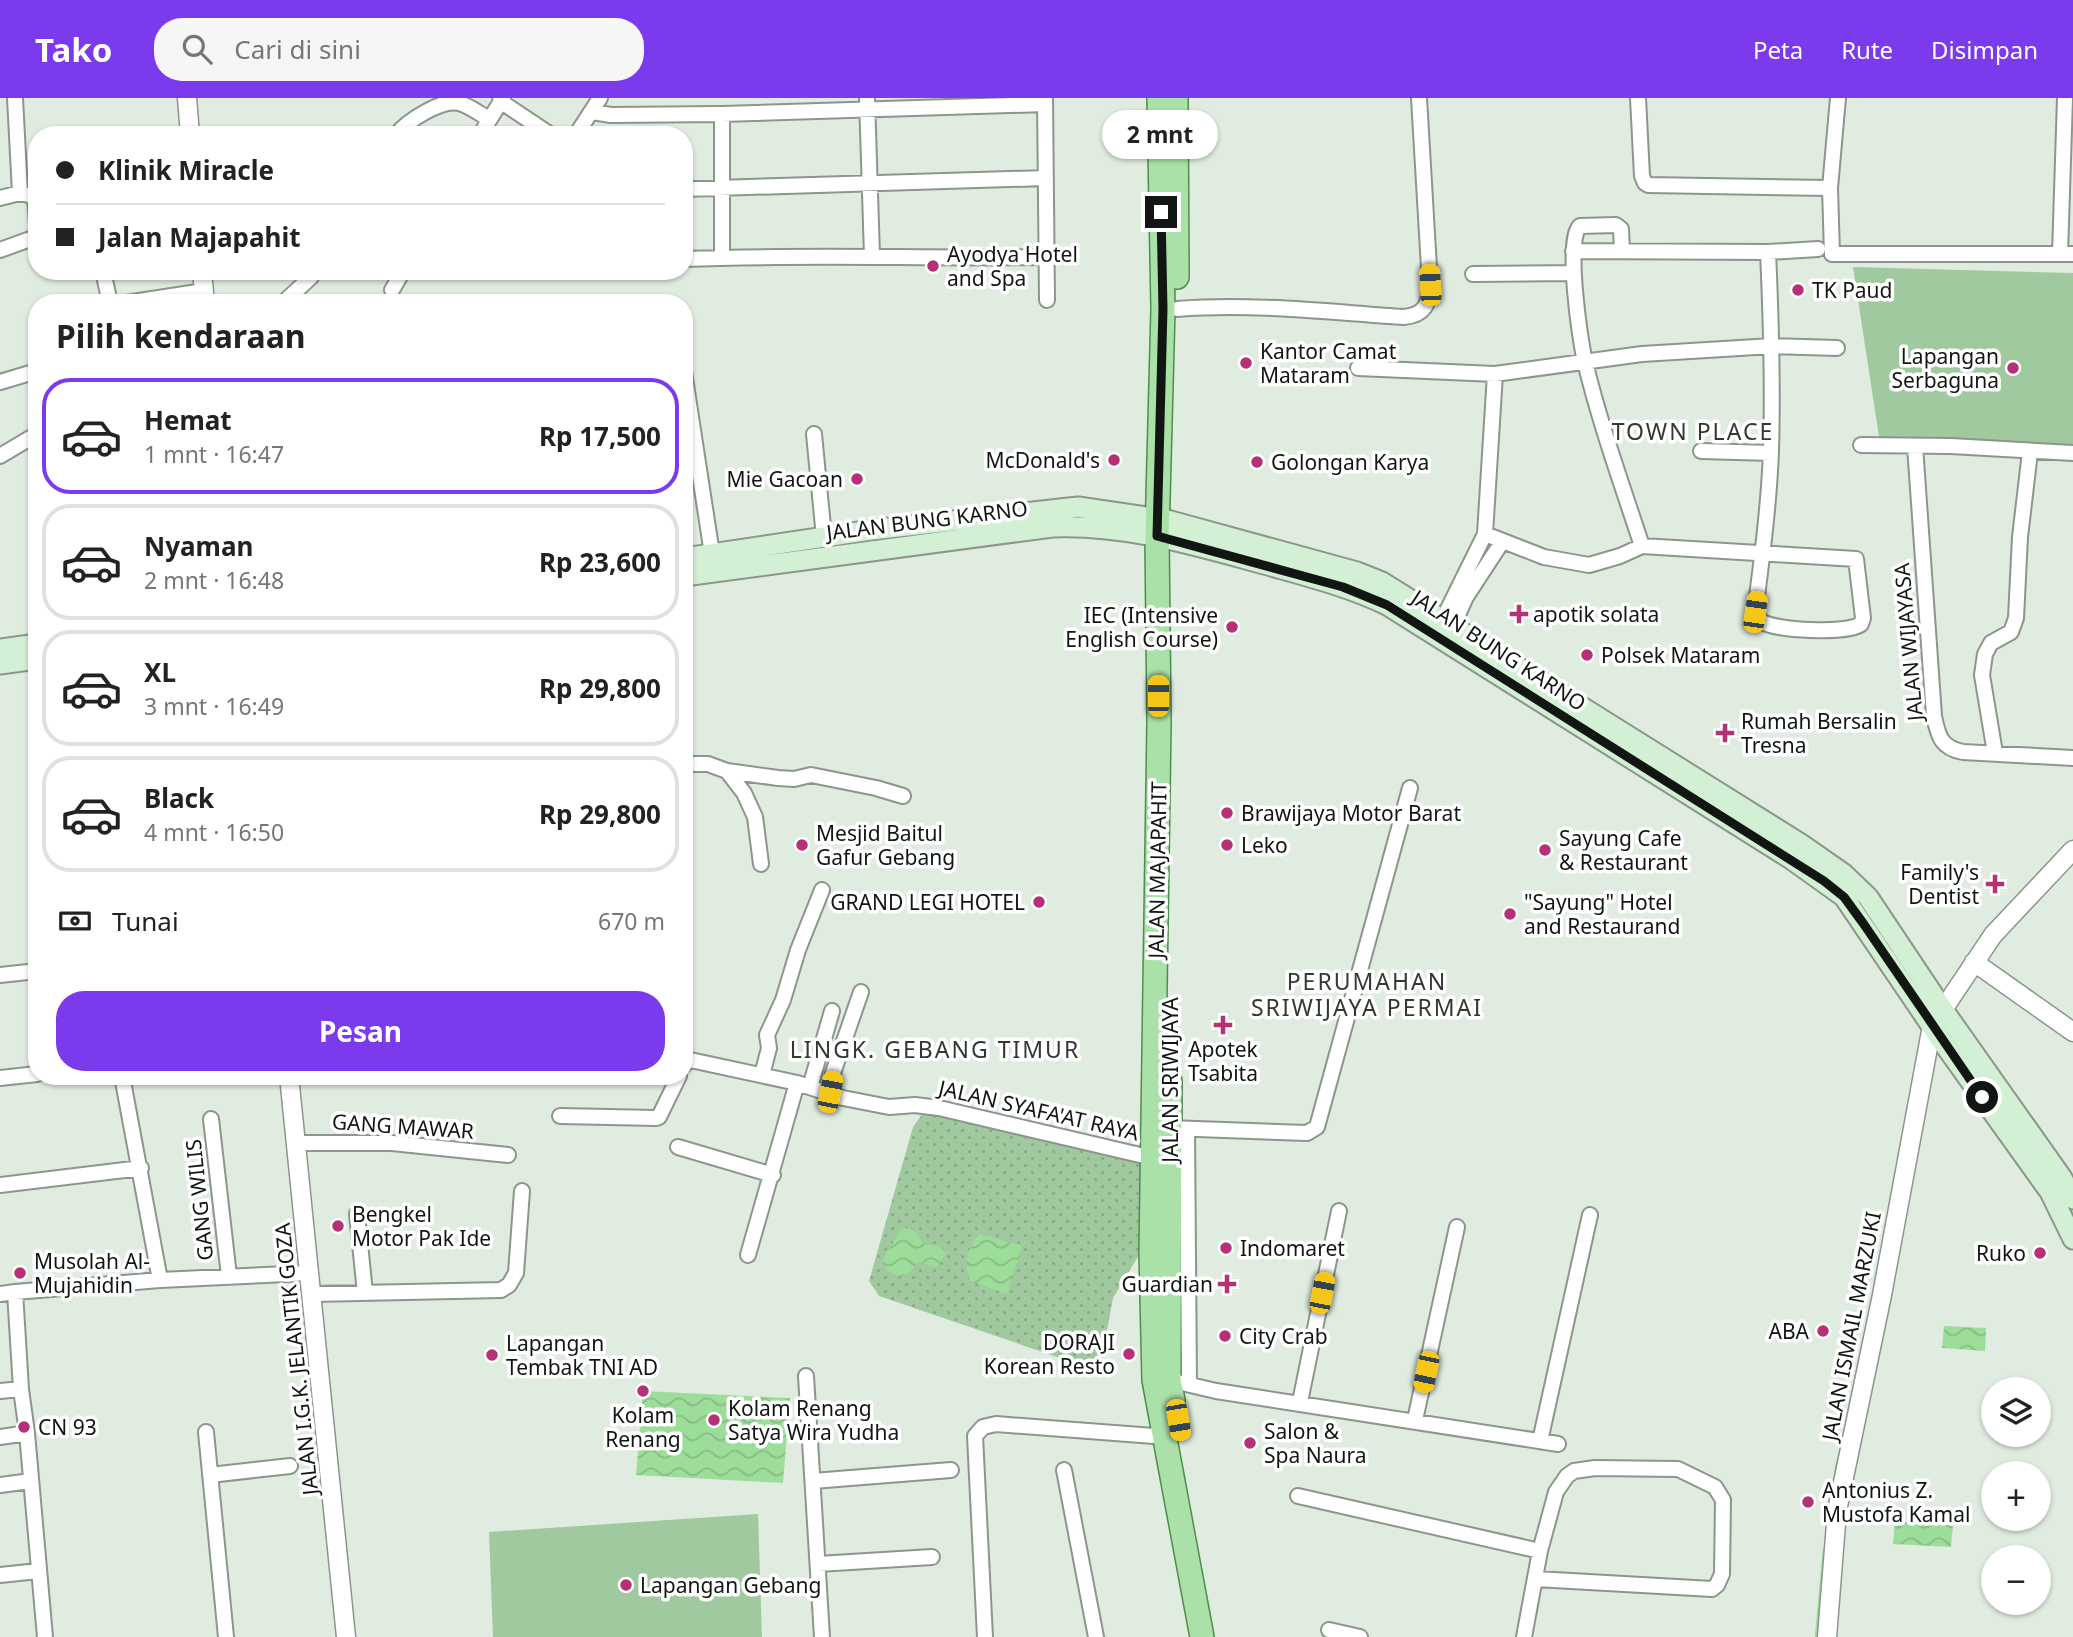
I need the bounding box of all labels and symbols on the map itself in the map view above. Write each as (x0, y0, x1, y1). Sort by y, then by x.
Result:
callout: 2 mnt (1103, 110, 1219, 159)
route end (1145, 196, 1177, 228)
place label: Ayodya Hotel and Spa (947, 240, 1078, 292)
marker: Ayodya Hotel and Spa (925, 258, 941, 274)
car (1419, 263, 1442, 307)
place label: TK Paud (1812, 276, 1893, 304)
marker: TK Paud (1790, 282, 1806, 298)
place label: Kantor Camat Mataram (1260, 337, 1397, 389)
place label: Lapangan Serbaguna (1892, 342, 1999, 394)
marker: Kantor Camat Mataram (1238, 355, 1254, 371)
marker: Lapangan Serbaguna (2005, 360, 2021, 376)
district label: TOWN PLACE (1612, 415, 1774, 447)
place label: McDonald's (986, 446, 1100, 474)
place label: Golongan Karya (1271, 448, 1429, 476)
marker: McDonald's (1106, 452, 1122, 468)
marker: Golongan Karya (1249, 454, 1265, 470)
place label: Mie Gacoan (727, 465, 843, 493)
marker: Mie Gacoan (849, 471, 865, 487)
street label: JALAN BUNG KARNO (823, 494, 1029, 546)
street label: JALAN WIJAYASA (1887, 561, 1929, 724)
street label: JALAN BUNG KARNO (1405, 582, 1592, 717)
car (1742, 590, 1769, 634)
place label: apotik solata (1533, 600, 1659, 628)
place label: IEC (Intensive English Course) (1065, 601, 1218, 653)
marker: apotik solata (1511, 606, 1527, 622)
marker: IEC (Intensive English Course) (1224, 619, 1240, 635)
place label: Polsek Mataram (1601, 641, 1760, 669)
marker: Polsek Mataram (1579, 647, 1595, 663)
car (1148, 675, 1169, 717)
place label: Rumah Bersalin Tresna (1741, 707, 1897, 759)
marker: Rumah Bersalin Tresna (1715, 723, 1735, 743)
street label: JALAN MAJAPAHIT (1141, 781, 1173, 961)
place label: Brawijaya Motor Barat (1241, 799, 1461, 827)
marker: Brawijaya Motor Barat (1219, 805, 1235, 821)
place label: Mesjid Baitul Gafur Gebang (816, 819, 955, 871)
place label: Sayung Cafe & Restaurant (1559, 824, 1688, 876)
place label: Leko (1241, 831, 1288, 859)
marker: Mesjid Baitul Gafur Gebang (794, 837, 810, 853)
marker: Leko (1219, 837, 1235, 853)
marker: Sayung Cafe & Restaurant (1537, 842, 1553, 858)
place label: Family's Dentist (1900, 858, 1979, 910)
marker: Family's Dentist (1985, 874, 2005, 894)
place label: GRAND LEGI HOTEL (830, 888, 1025, 916)
place label: "Sayung" Hotel and Restaurand (1524, 888, 1680, 940)
marker: GRAND LEGI HOTEL (1031, 894, 1047, 910)
marker: "Sayung" Hotel and Restaurand (1502, 906, 1518, 922)
district label: PERUMAHAN SRIWIJAYA PERMAI (1251, 965, 1483, 1023)
street label: JALAN SRIWIJAYA (1156, 997, 1184, 1165)
marker: Apotek Tsabita (1215, 1017, 1231, 1033)
district label: LINGK. GEBANG TIMUR (790, 1033, 1080, 1065)
place label: Apotek Tsabita (1188, 1035, 1259, 1087)
car (816, 1069, 845, 1115)
street label: JALAN SYAFA'AT RAYA (934, 1073, 1142, 1147)
route start (1966, 1081, 1998, 1113)
street label: GANG MAWAR (331, 1107, 475, 1145)
street label: GANG WILIS (179, 1138, 219, 1262)
place label: Bengkel Motor Pak Ide (352, 1200, 491, 1252)
street label: JALAN ISMAIL MARZUKI (1815, 1209, 1887, 1445)
marker: Bengkel Motor Pak Ide (330, 1218, 346, 1234)
street label: JALAN I.G.K. JELANTIK GOZA (268, 1221, 324, 1499)
place label: Indomaret (1240, 1234, 1345, 1262)
place label: Ruko (1976, 1239, 2026, 1267)
marker: Indomaret (1218, 1240, 1234, 1256)
marker: Ruko (2032, 1245, 2048, 1261)
place label: Musolah Al- Mujahidin (34, 1247, 150, 1299)
marker: Musolah Al- Mujahidin (12, 1265, 28, 1281)
place label: Guardian (1122, 1270, 1213, 1298)
car (1308, 1270, 1337, 1316)
marker: Guardian (1219, 1276, 1235, 1292)
place label: ABA (1769, 1317, 1810, 1345)
place label: City Crab (1239, 1322, 1328, 1350)
marker: ABA (1815, 1323, 1831, 1339)
place label: DORAJI Korean Resto (984, 1328, 1115, 1380)
marker: City Crab (1217, 1328, 1233, 1344)
place label: Lapangan Tembak TNI AD (506, 1329, 658, 1381)
marker: DORAJI Korean Resto (1121, 1346, 1137, 1362)
marker: Lapangan Tembak TNI AD (484, 1347, 500, 1363)
car (1412, 1349, 1441, 1395)
marker: Kolam Renang (635, 1383, 651, 1399)
place label: Kolam Renang Satya Wira Yudha (728, 1394, 899, 1446)
car (1165, 1397, 1192, 1443)
place label: Kolam Renang (605, 1401, 681, 1453)
marker: Kolam Renang Satya Wira Yudha (706, 1412, 722, 1428)
place label: CN 93 (38, 1413, 97, 1441)
place label: Salon & Spa Naura (1264, 1417, 1366, 1469)
marker: CN 93 (16, 1419, 32, 1435)
marker: Salon & Spa Naura (1242, 1435, 1258, 1451)
place label: Antonius Z. Mustofa Kamal (1822, 1476, 1970, 1528)
marker: Antonius Z. Mustofa Kamal (1800, 1494, 1816, 1510)
place label: Lapangan Gebang (640, 1571, 821, 1599)
marker: Lapangan Gebang (618, 1577, 634, 1593)

